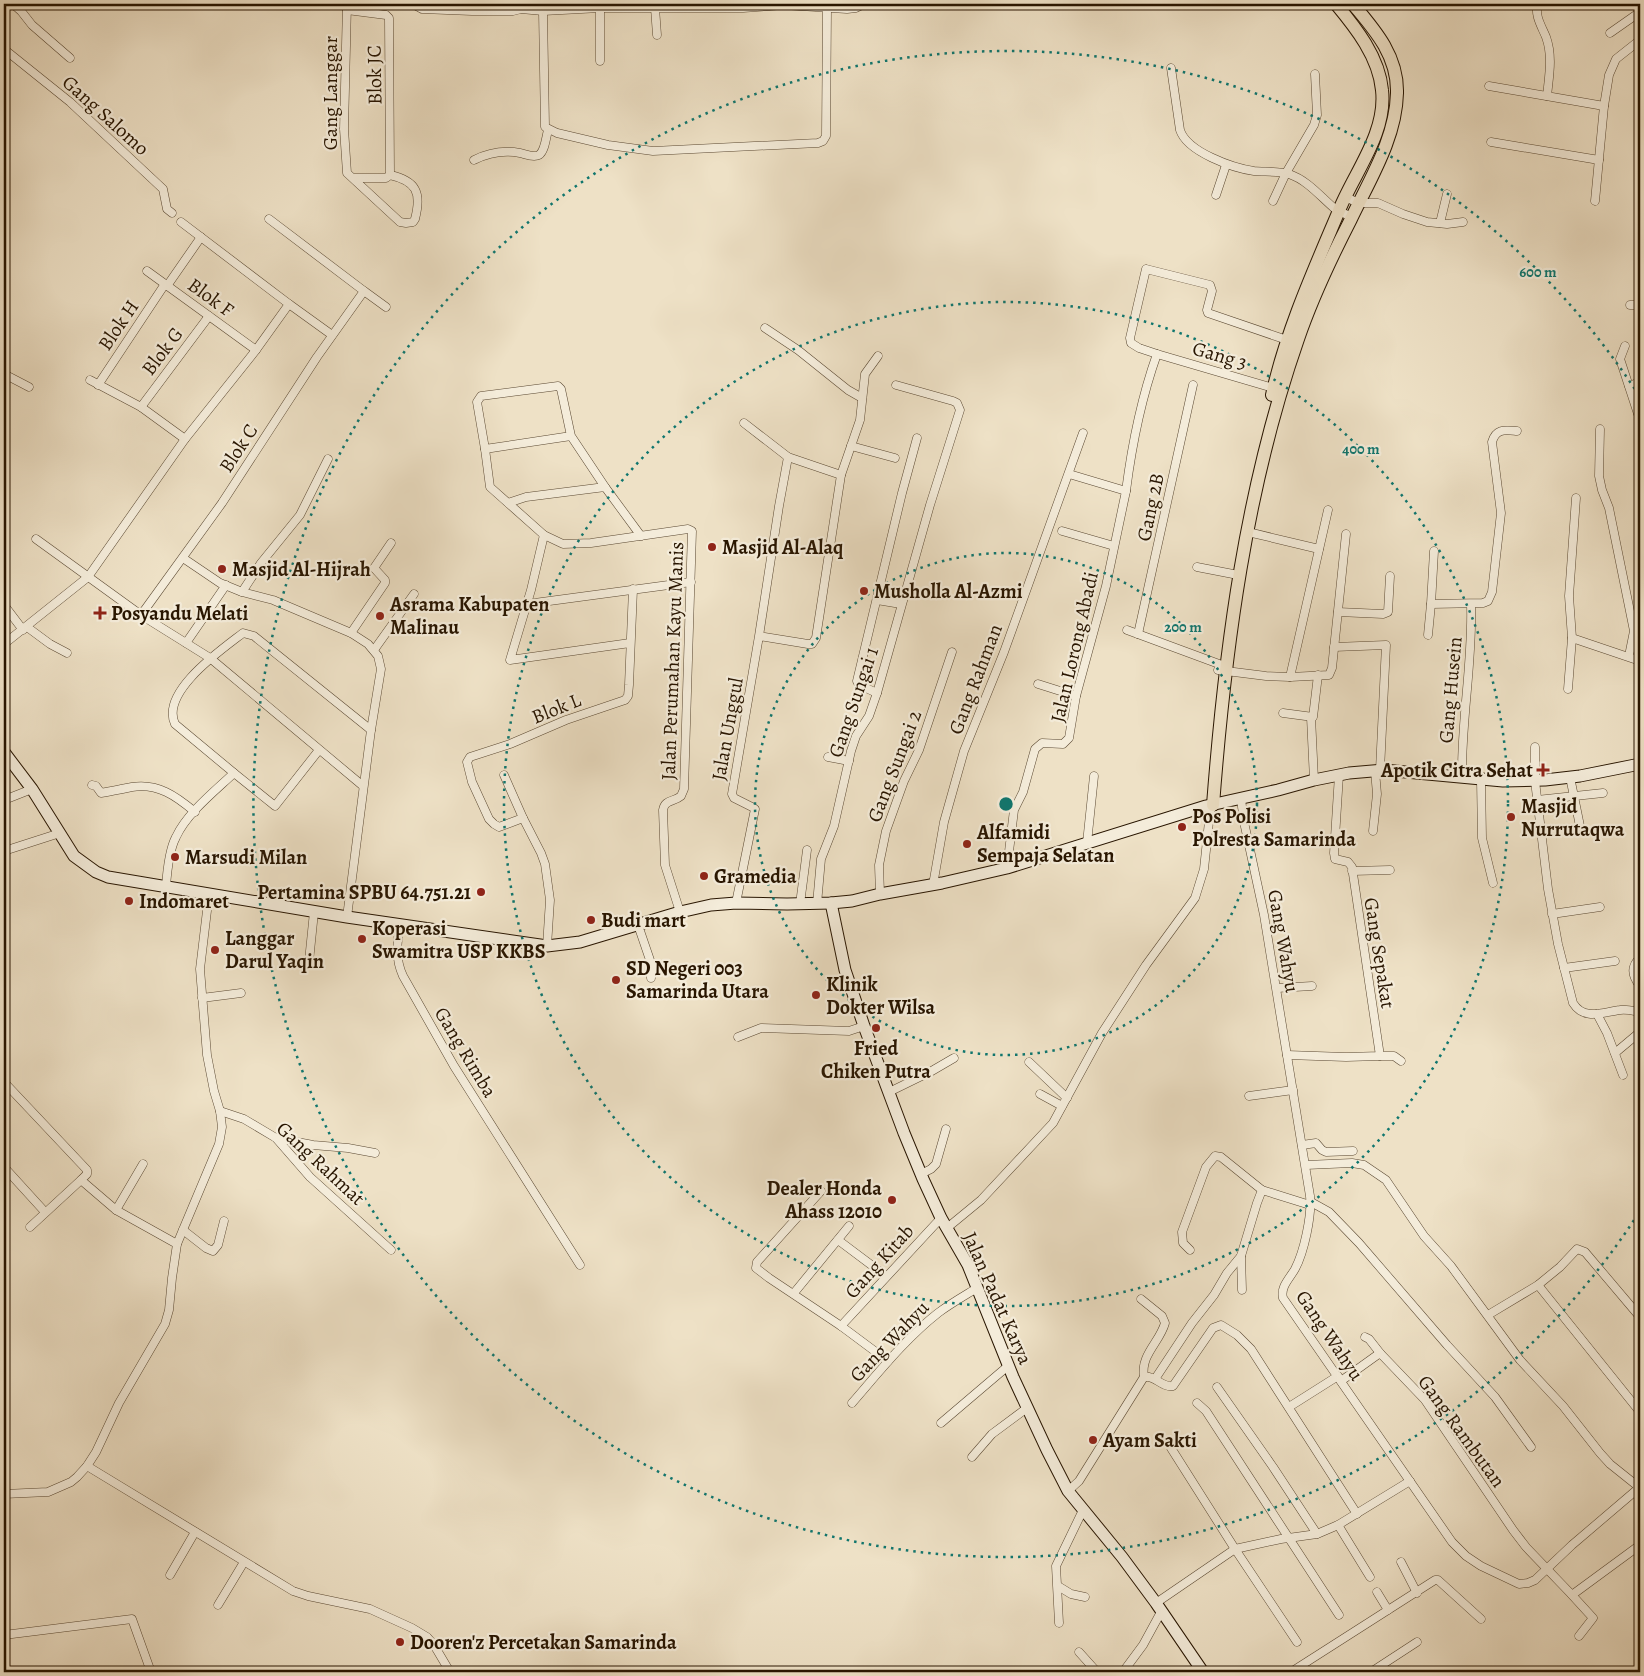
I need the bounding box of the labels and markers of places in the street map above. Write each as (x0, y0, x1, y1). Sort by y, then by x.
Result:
place label: Masjid Al-Alaq (722, 534, 844, 561)
marker: Masjid Al-Alaq (706, 541, 718, 553)
place label: Masjid Al-Hijrah (232, 556, 371, 583)
marker: Masjid Al-Hijrah (216, 563, 228, 575)
place label: Musholla Al-Azmi (874, 578, 1023, 605)
marker: Musholla Al-Azmi (858, 585, 870, 597)
place label: Asrama Kabupaten Malinau (389, 591, 550, 641)
place label: Posyandu Melati (111, 600, 249, 627)
marker: Posyandu Melati (93, 606, 107, 620)
marker: Asrama Kabupaten Malinau (374, 610, 386, 622)
place label: Apotik Citra Sehat (1380, 757, 1533, 784)
marker: Apotik Citra Sehat (1537, 764, 1549, 776)
place label: Masjid Nurrutaqwa (1521, 793, 1625, 843)
centre of rings (997, 795, 1015, 813)
place label: Pos Polisi Polresta Samarinda (1192, 803, 1356, 853)
marker: Masjid Nurrutaqwa (1505, 811, 1517, 823)
place label: Alfamidi Sempaja Selatan (976, 819, 1115, 869)
marker: Pos Polisi Polresta Samarinda (1176, 821, 1188, 833)
marker: Alfamidi Sempaja Selatan (961, 838, 973, 850)
place label: Marsudi Milan (185, 844, 307, 871)
marker: Marsudi Milan (169, 851, 181, 863)
place label: Gramedia (714, 863, 797, 890)
marker: Gramedia (698, 870, 710, 882)
place label: Pertamina SPBU 64.751.21 (257, 879, 471, 906)
marker: Pertamina SPBU 64.751.21 (475, 886, 487, 898)
place label: Indomaret (139, 888, 229, 915)
marker: Indomaret (123, 895, 135, 907)
place label: Budi mart (601, 907, 686, 934)
marker: Budi mart (585, 914, 597, 926)
place label: Koperasi Swamitra USP KKBS (372, 915, 545, 965)
place label: Langgar Darul Yaqin (225, 925, 324, 975)
marker: Koperasi Swamitra USP KKBS (356, 933, 368, 945)
marker: Langgar Darul Yaqin (209, 944, 221, 956)
place label: SD Negeri 003 Samarinda Utara (626, 955, 769, 1005)
place label: Klinik Dokter Wilsa (826, 971, 936, 1021)
marker: SD Negeri 003 Samarinda Utara (610, 974, 622, 986)
marker: Klinik Dokter Wilsa (810, 989, 822, 1001)
marker: Fried Chiken Putra (870, 1022, 882, 1034)
place label: Fried Chiken Putra (821, 1035, 931, 1085)
place label: Dealer Honda Ahass 12010 (767, 1175, 882, 1225)
marker: Dealer Honda Ahass 12010 (886, 1194, 898, 1206)
place label: Ayam Sakti (1102, 1427, 1197, 1454)
marker: Ayam Sakti (1087, 1434, 1099, 1446)
place label: Dooren'z Percetakan Samarinda (410, 1629, 677, 1656)
marker: Dooren'z Percetakan Samarinda (394, 1636, 406, 1648)

